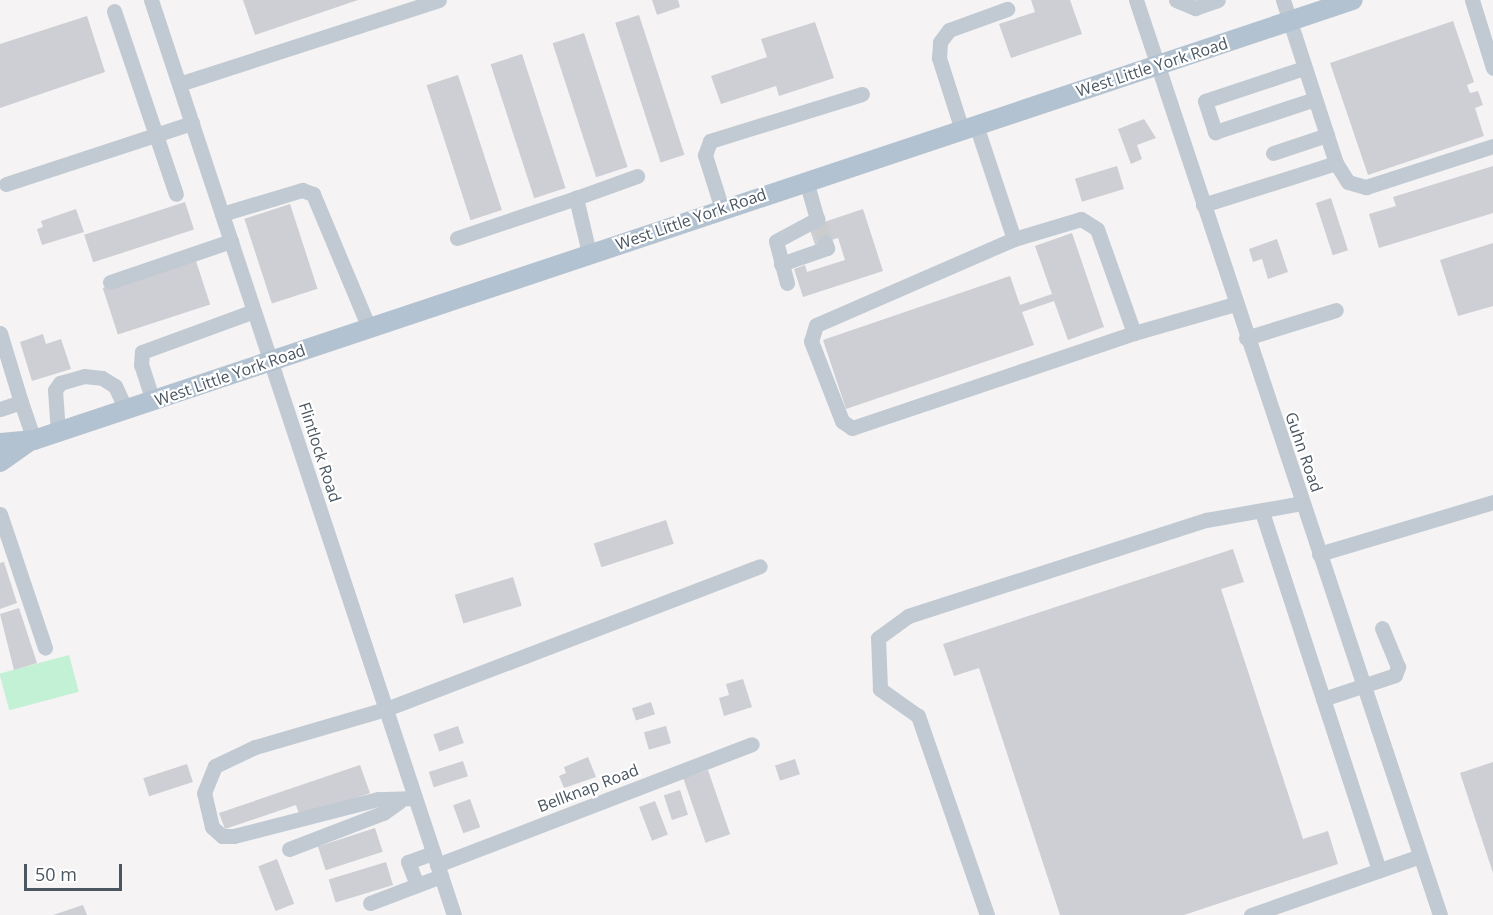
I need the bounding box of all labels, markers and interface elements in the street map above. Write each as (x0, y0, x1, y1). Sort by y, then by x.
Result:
street label: West Little York Road (1074, 33, 1230, 101)
street label: West Little York Road (613, 184, 769, 254)
street label: West Little York Road (152, 340, 308, 410)
street label: Flintlock Road (295, 400, 345, 504)
street label: Guhn Road (1281, 409, 1327, 495)
street label: Bellknap Road (535, 760, 641, 816)
scale bar (27, 852, 124, 890)
text: 50 m (35, 862, 77, 886)

